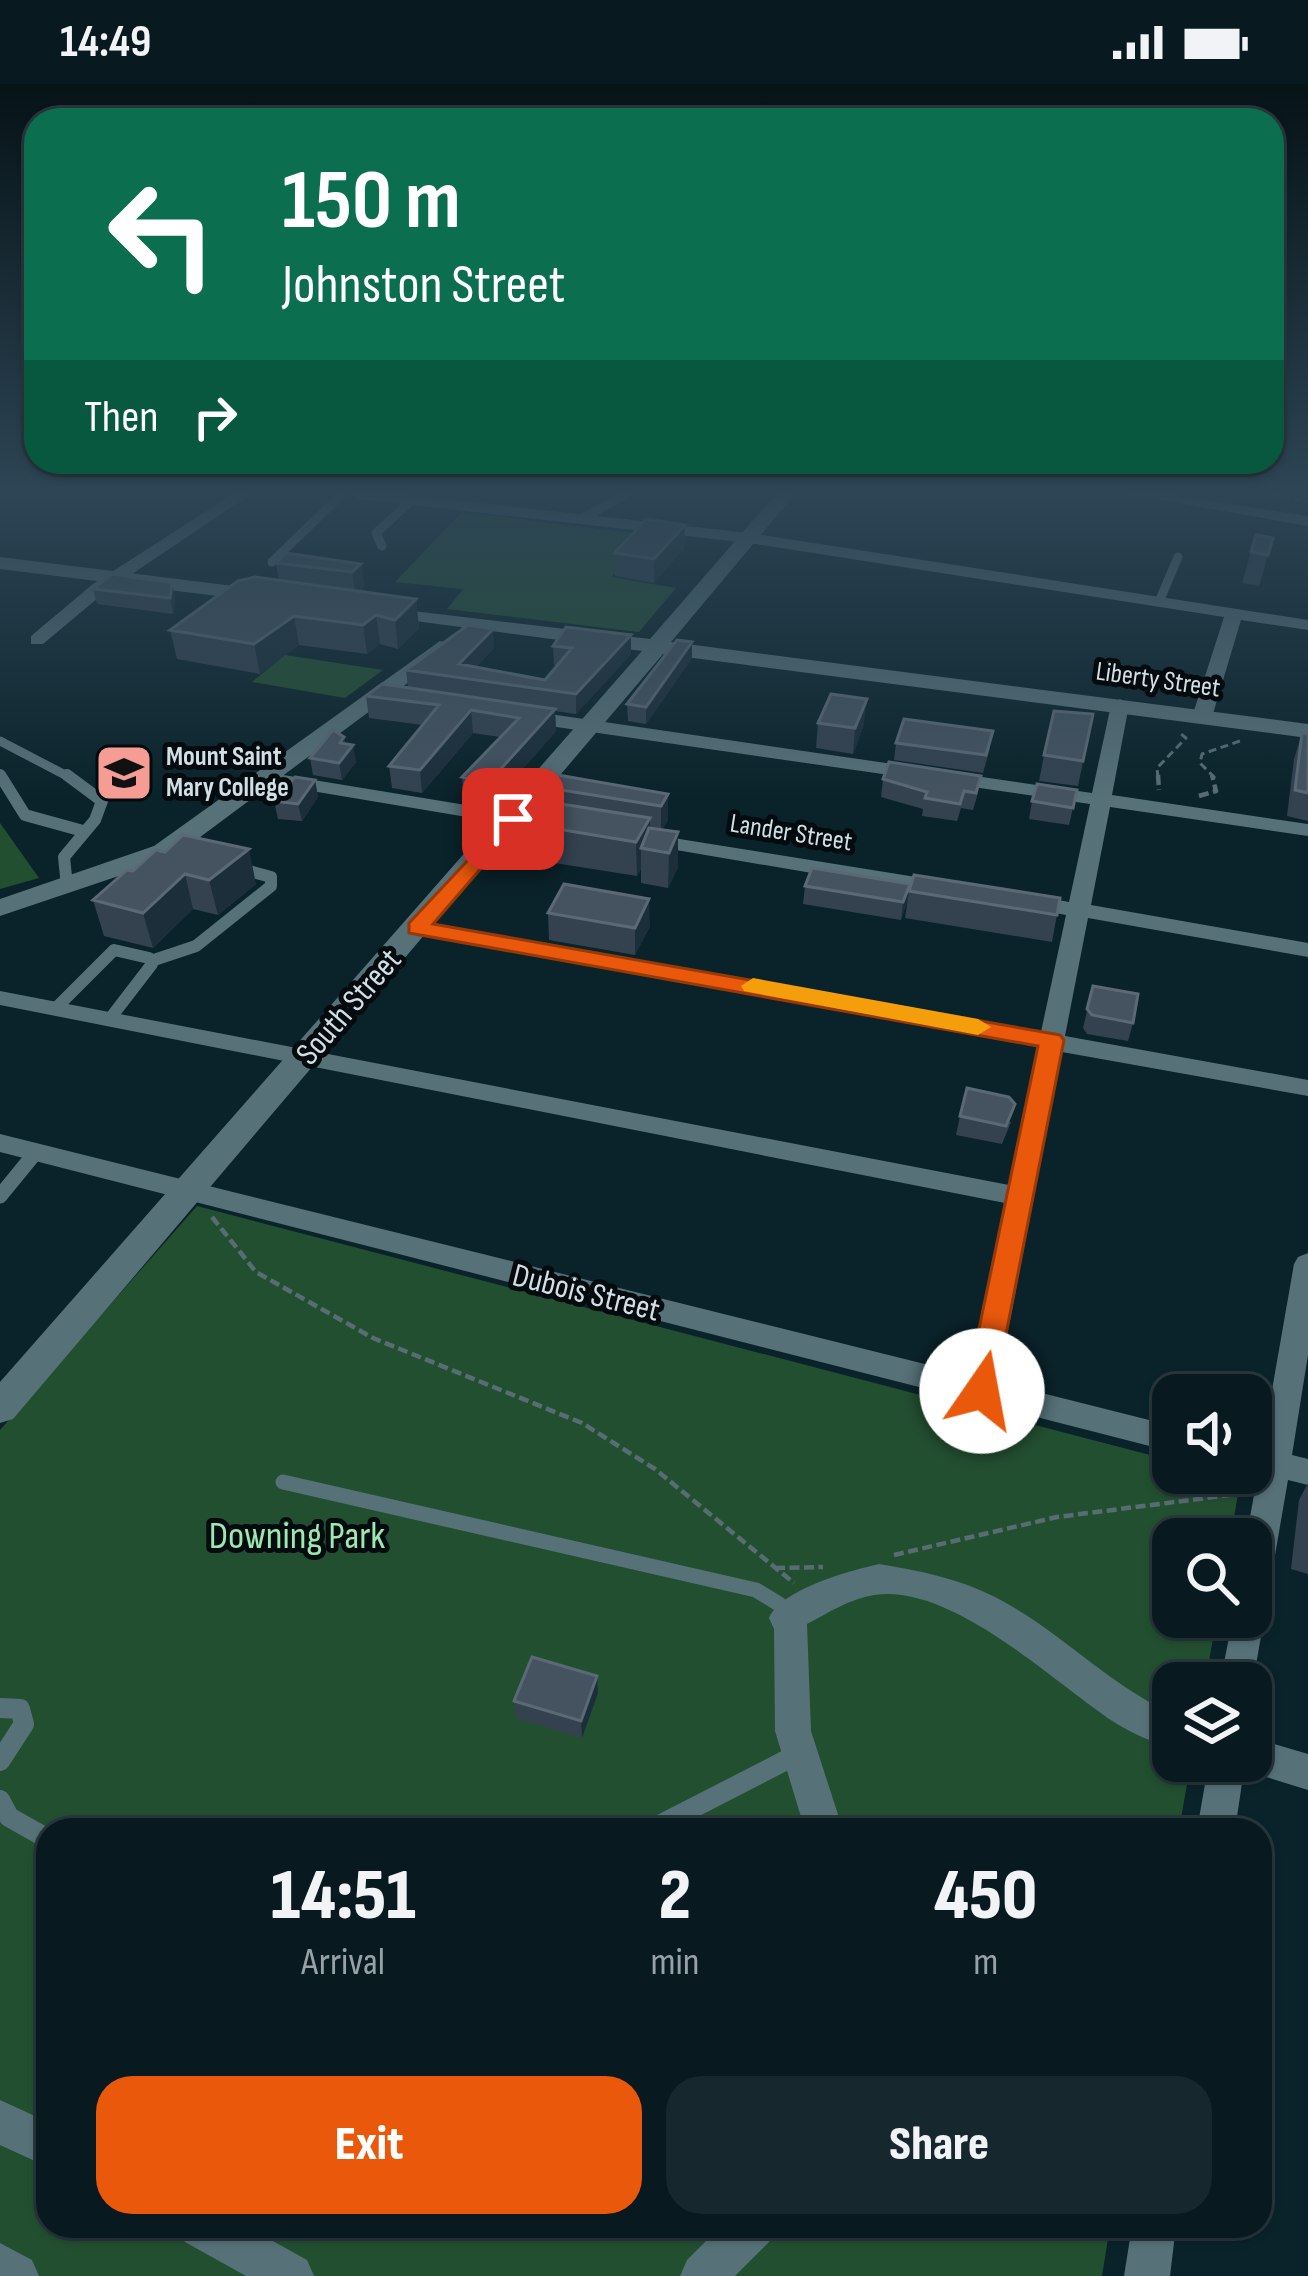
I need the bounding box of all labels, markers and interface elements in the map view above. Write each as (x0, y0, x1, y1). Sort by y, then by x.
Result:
text: 14:49 (60, 15, 151, 70)
text: 150 m (282, 151, 461, 252)
icon: left (84, 156, 240, 312)
text: Johnston Street (282, 253, 565, 318)
icon: right (182, 384, 248, 450)
text: Then (84, 390, 158, 445)
street label: Liberty Street (1094, 655, 1222, 705)
place label: Mount Saint Mary College (166, 741, 289, 804)
school or university icon: Mount Saint Mary College (93, 742, 155, 804)
pin (462, 768, 564, 870)
icon: arrive (480, 786, 546, 852)
street label: Lander Street (728, 808, 854, 858)
street label: South Street (288, 941, 410, 1073)
street label: Dubois Street (508, 1255, 664, 1331)
position arrow (919, 1328, 1045, 1454)
map controls (1152, 1374, 1272, 1782)
button: sound (1152, 1374, 1272, 1494)
park label: Downing Park (209, 1513, 385, 1560)
button: search (1152, 1518, 1272, 1638)
button: layers (1152, 1662, 1272, 1782)
text: 14:51 (271, 1853, 416, 1940)
text: 2 (659, 1853, 691, 1940)
text: 450 (934, 1853, 1037, 1940)
text: Arrival (301, 1939, 385, 1986)
text: min (650, 1939, 699, 1986)
text: m (973, 1939, 998, 1986)
button: Exit (96, 2076, 642, 2214)
button: Share (666, 2076, 1212, 2214)

